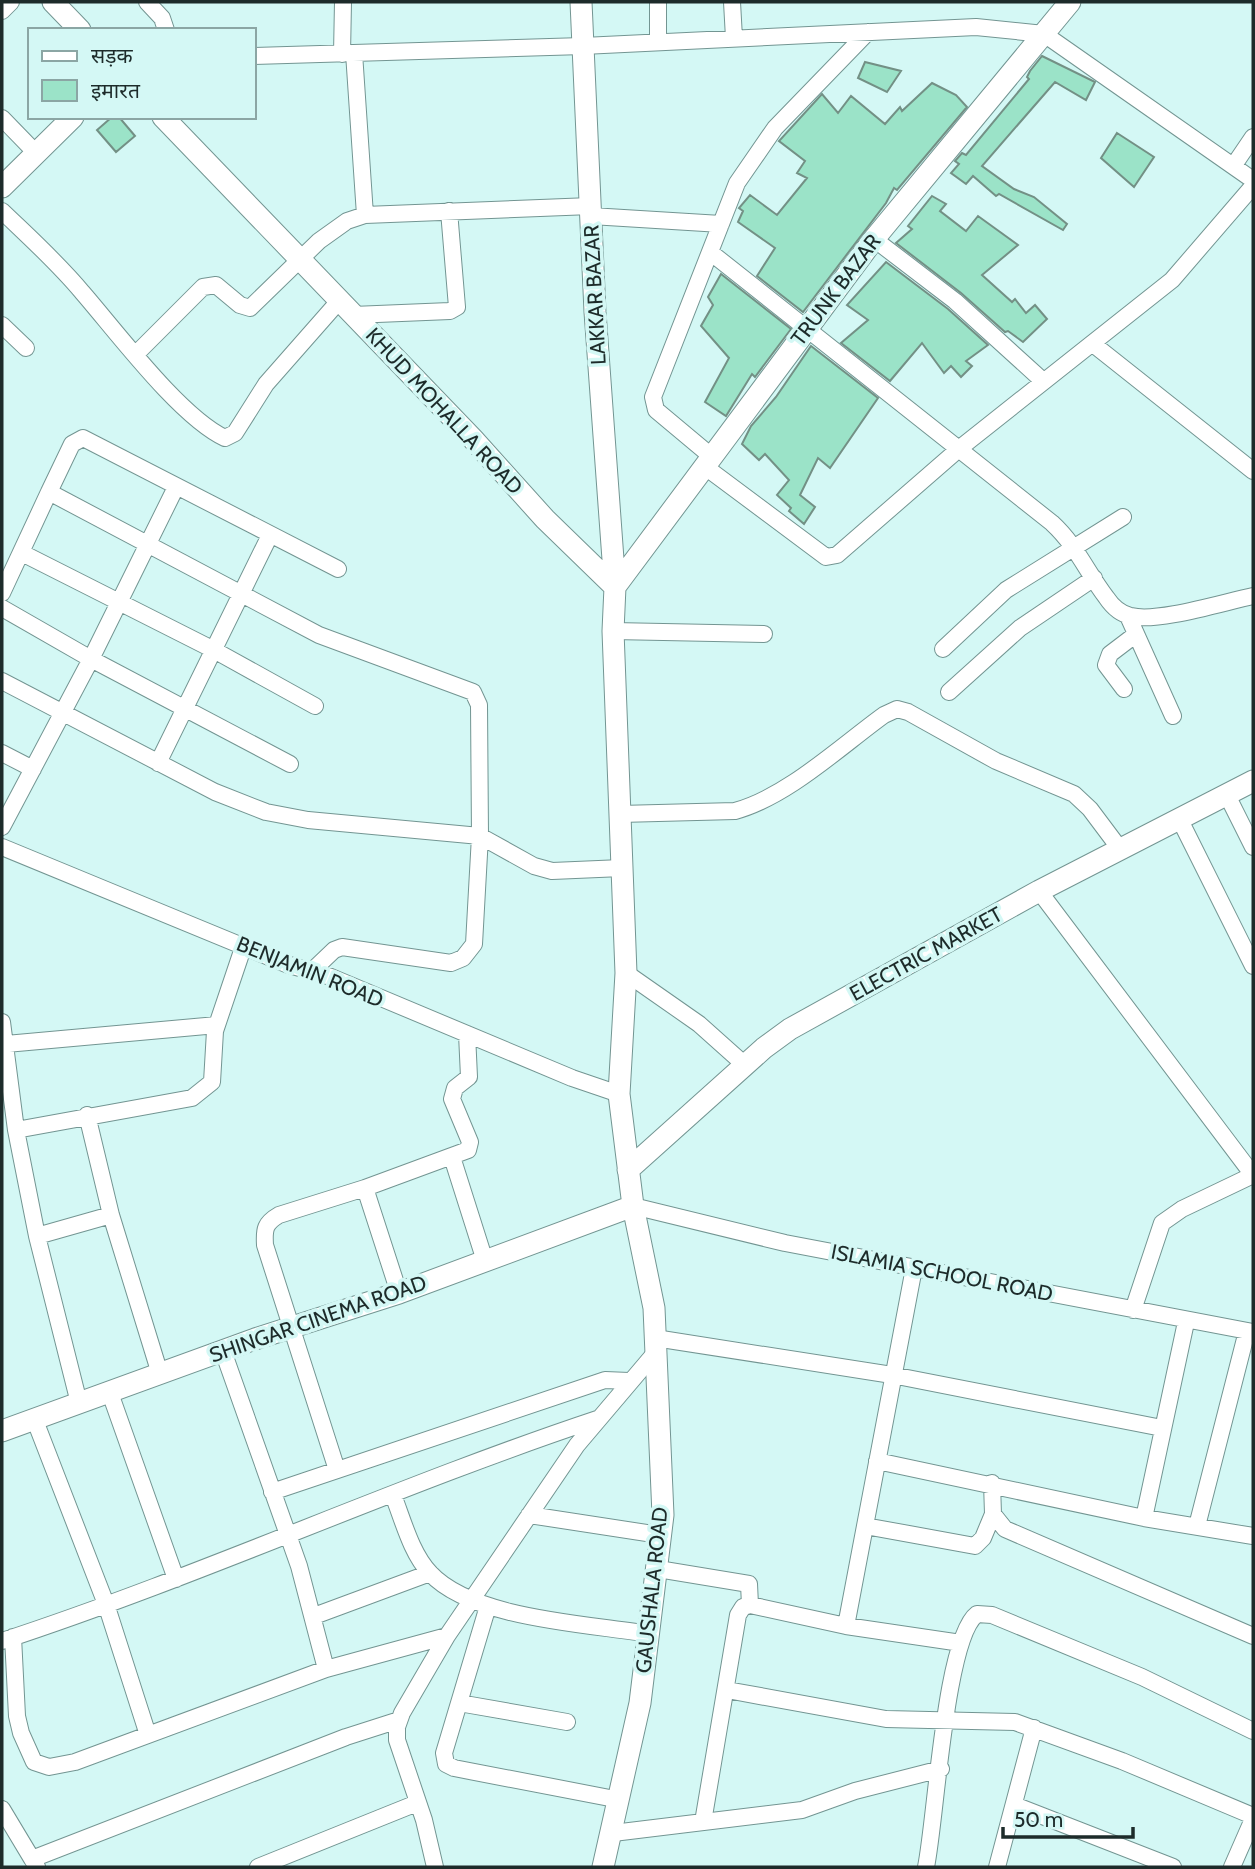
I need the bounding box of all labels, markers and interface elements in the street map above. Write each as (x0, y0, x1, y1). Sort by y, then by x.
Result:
legend (28, 28, 256, 119)
text: सड़क (91, 43, 133, 68)
text: इमारत (91, 78, 141, 103)
street label: LAKKAR BAZAR (578, 224, 611, 366)
street label: TRUNK BAZAR (786, 229, 886, 350)
street label: KHUD MOHALLA ROAD (361, 322, 528, 499)
street label: ELECTRIC MARKET (845, 901, 1006, 1006)
street label: BENJAMIN ROAD (233, 931, 387, 1012)
street label: ISLAMIA SCHOOL ROAD (829, 1239, 1055, 1306)
street label: SHINGAR CINEMA ROAD (206, 1270, 430, 1367)
street label: GAUSHALA ROAD (630, 1506, 673, 1674)
scale bar (1003, 1796, 1132, 1840)
text: 50 m (1014, 1807, 1063, 1832)

